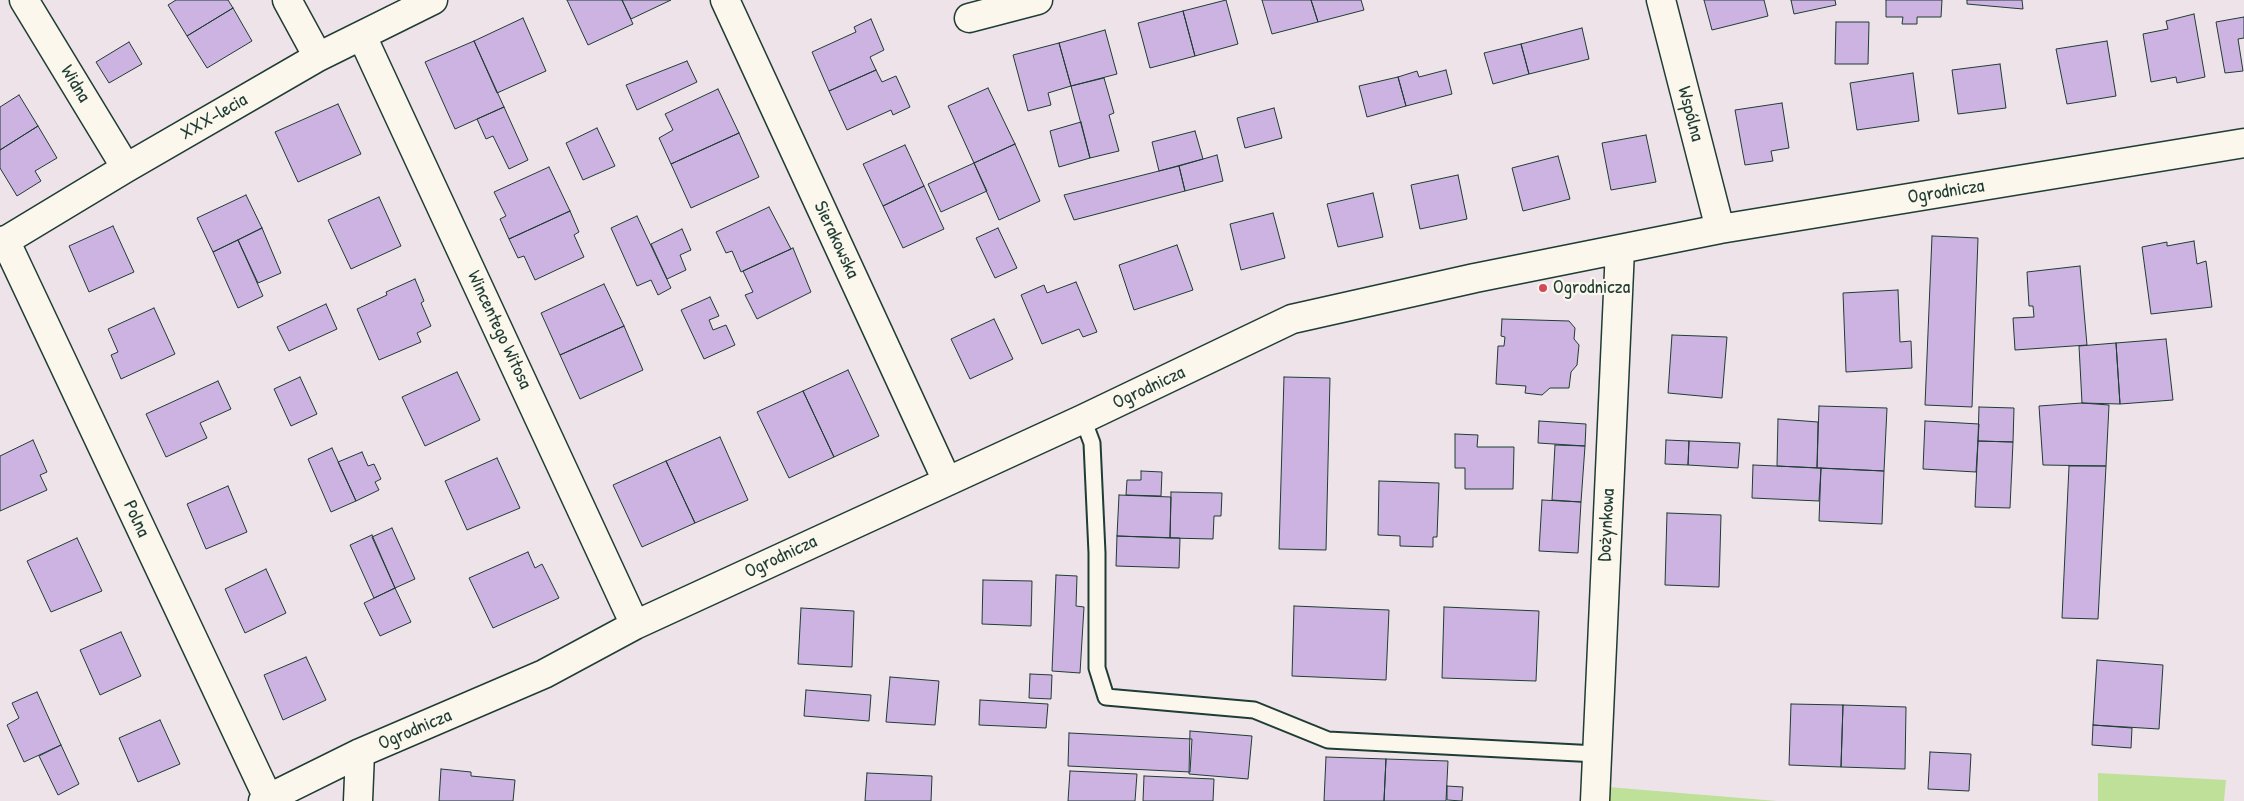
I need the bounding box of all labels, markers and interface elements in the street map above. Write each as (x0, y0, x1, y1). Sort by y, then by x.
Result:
street label: Widna (55, 61, 95, 107)
street label: Wspólna (1672, 84, 1708, 144)
street label: XXX-lecia (176, 89, 252, 145)
street label: Ogrodnicza (1906, 175, 1986, 209)
street label: Sierakowska (808, 198, 864, 282)
street label: Wincentego Witosa (462, 267, 536, 393)
place label: Ogrodnicza (1553, 277, 1630, 299)
marker: Ogrodnicza (1537, 282, 1549, 294)
street label: Ogrodnicza (1109, 361, 1189, 415)
street label: Dożynkowa (1594, 488, 1620, 562)
street label: Polna (118, 497, 154, 541)
street label: Ogrodnicza (741, 530, 821, 584)
street label: Ogrodnicza (375, 704, 455, 756)

